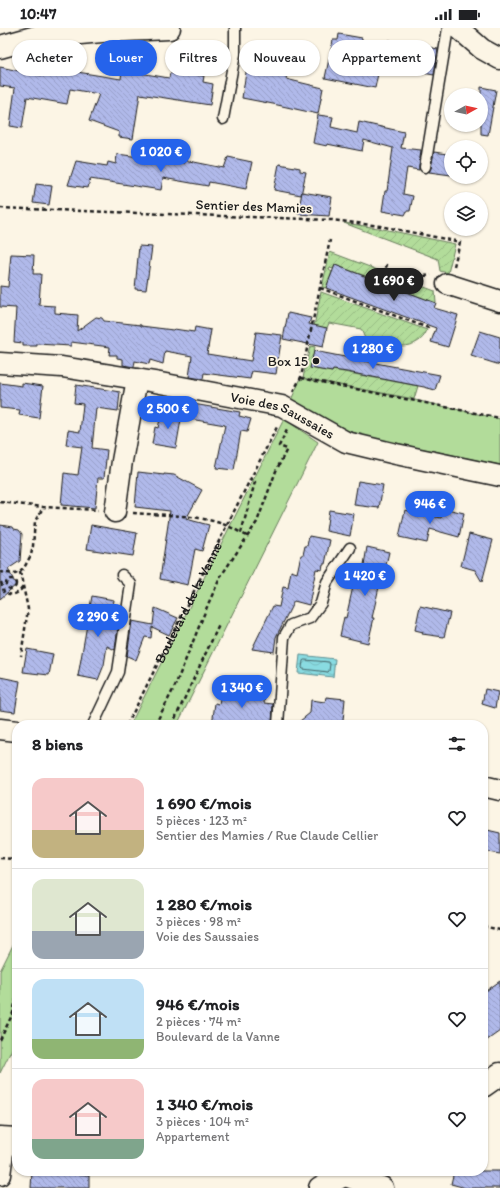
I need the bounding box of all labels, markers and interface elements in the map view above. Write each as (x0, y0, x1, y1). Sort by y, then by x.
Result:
text: 10:47 (20, 5, 56, 23)
chip: Acheter (12, 40, 87, 76)
chip: Louer (95, 40, 157, 76)
chip: Filtres (165, 40, 231, 76)
chip: Nouveau (239, 40, 320, 76)
chip: Appartement (328, 40, 435, 76)
north arrow (444, 88, 488, 132)
map controls (444, 88, 488, 236)
pin: 1 020 € (124, 139, 198, 173)
button: locate (444, 140, 488, 184)
text: 1 020 € (140, 144, 182, 159)
button: layers (444, 192, 488, 236)
street label: Sentier des Mamies (195, 196, 313, 217)
pin: 1 690 € (357, 268, 431, 302)
text: 1 690 € (374, 273, 415, 288)
pin: 1 280 € (336, 336, 410, 370)
text: 1 280 € (352, 341, 394, 356)
place label: Box 15 (268, 353, 308, 370)
marker: Box 15 (311, 356, 321, 366)
street label: Voie des Saussaies (229, 388, 337, 443)
pin: 2 500 € (131, 396, 205, 430)
text: 2 500 € (147, 401, 189, 416)
pin: 946 € (402, 491, 458, 525)
text: 946 € (414, 496, 446, 511)
street label: Boulevard de la Vanne (151, 539, 226, 666)
pin: 1 420 € (328, 563, 402, 597)
text: 1 420 € (344, 568, 386, 583)
pin: 2 290 € (61, 604, 135, 638)
text: 2 290 € (77, 609, 119, 624)
pin: 1 340 € (205, 675, 279, 709)
text: 1 340 € (221, 680, 263, 695)
icon: filters (446, 733, 468, 755)
text: 8 biens (32, 734, 83, 754)
text: 1 690 €/mois (156, 793, 252, 813)
icon: home (64, 794, 112, 842)
icon: heart (446, 807, 468, 829)
text: 5 pièces · 123 m² (156, 813, 247, 828)
text: Sentier des Mamies / Rue Claude Cellier (156, 828, 378, 843)
text: 1 280 €/mois (156, 894, 252, 914)
icon: home (64, 895, 112, 943)
icon: heart (446, 908, 468, 930)
text: 3 pièces · 98 m² (156, 914, 241, 929)
text: Voie des Saussaies (156, 929, 259, 944)
text: 946 €/mois (156, 994, 240, 1014)
icon: home (64, 995, 112, 1043)
icon: heart (446, 1008, 468, 1030)
text: 2 pièces · 74 m² (156, 1014, 241, 1029)
text: Boulevard de la Vanne (156, 1029, 280, 1044)
text: 1 340 €/mois (156, 1094, 253, 1114)
icon: home (64, 1095, 112, 1143)
icon: heart (446, 1108, 468, 1130)
text: 3 pièces · 104 m² (156, 1114, 249, 1129)
text: Appartement (156, 1129, 230, 1144)

